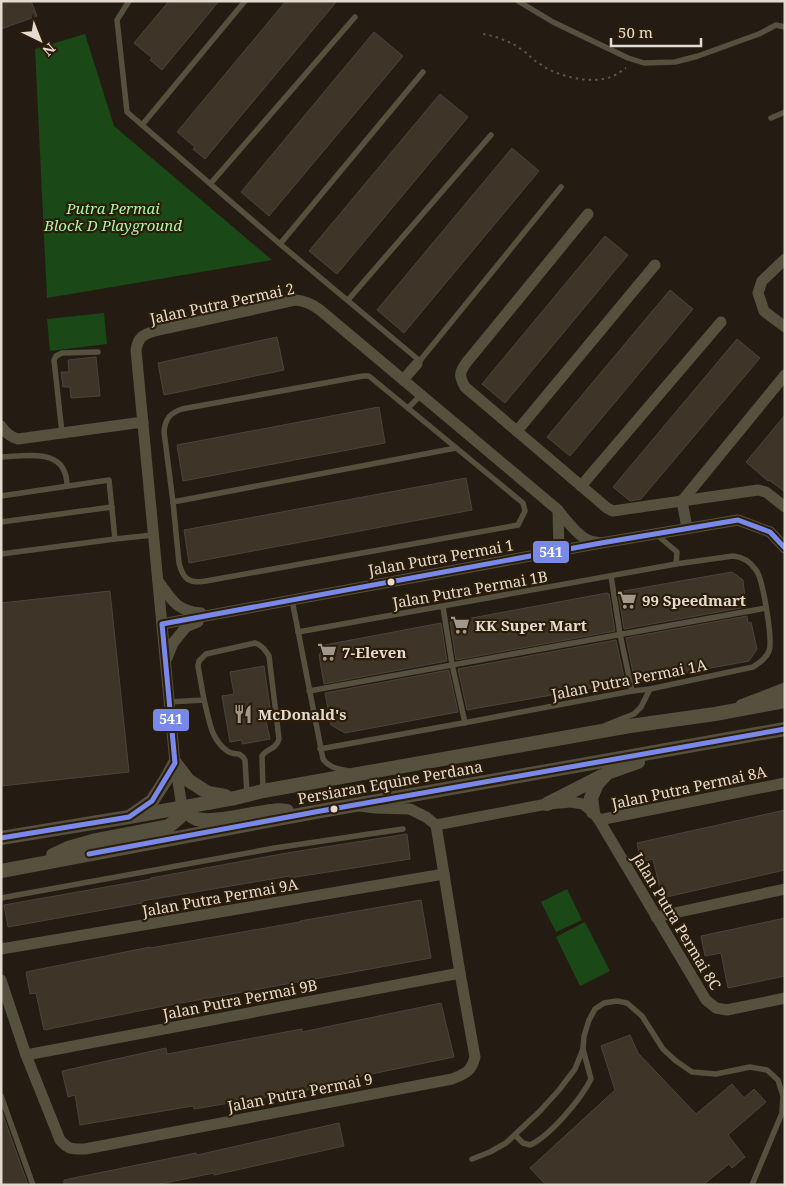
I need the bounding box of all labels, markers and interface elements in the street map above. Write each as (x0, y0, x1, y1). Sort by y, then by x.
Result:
north arrow (15, 15, 65, 65)
scale bar (611, 15, 701, 47)
text: 50 m (618, 22, 653, 42)
text: N (39, 39, 60, 61)
park label: Putra Permai Block D Playground (43, 198, 182, 235)
street label: Jalan Putra Permai 2 (147, 278, 296, 328)
street label: Jalan Putra Permai 1 (366, 534, 515, 580)
line badge: 541 (532, 540, 570, 564)
text: 541 (539, 542, 563, 561)
street label: Jalan Putra Permai 1B (390, 566, 549, 613)
unlabelled marker (386, 577, 396, 587)
supermarket icon: 99 Speedmart (616, 589, 638, 611)
place label: 99 Speedmart (642, 590, 746, 610)
supermarket icon: KK Super Mart (449, 614, 471, 636)
place label: KK Super Mart (475, 615, 587, 635)
supermarket icon: 7-Eleven (316, 641, 338, 663)
place label: 7-Eleven (342, 642, 406, 662)
street label: Jalan Putra Permai 1A (549, 654, 709, 704)
restaurant icon: McDonald's (232, 703, 254, 725)
place label: McDonald's (258, 704, 347, 724)
line badge: 541 (152, 708, 190, 732)
text: 541 (159, 709, 183, 728)
street label: Persiaran Equine Perdana (296, 756, 484, 808)
street label: Jalan Putra Permai 8A (609, 761, 769, 813)
unlabelled marker (329, 804, 339, 814)
street label: Jalan Putra Permai 8C (628, 848, 726, 993)
street label: Jalan Putra Permai 9A (140, 873, 300, 921)
street label: Jalan Putra Permai 9B (160, 974, 319, 1024)
street label: Jalan Putra Permai 9 (225, 1068, 374, 1116)

